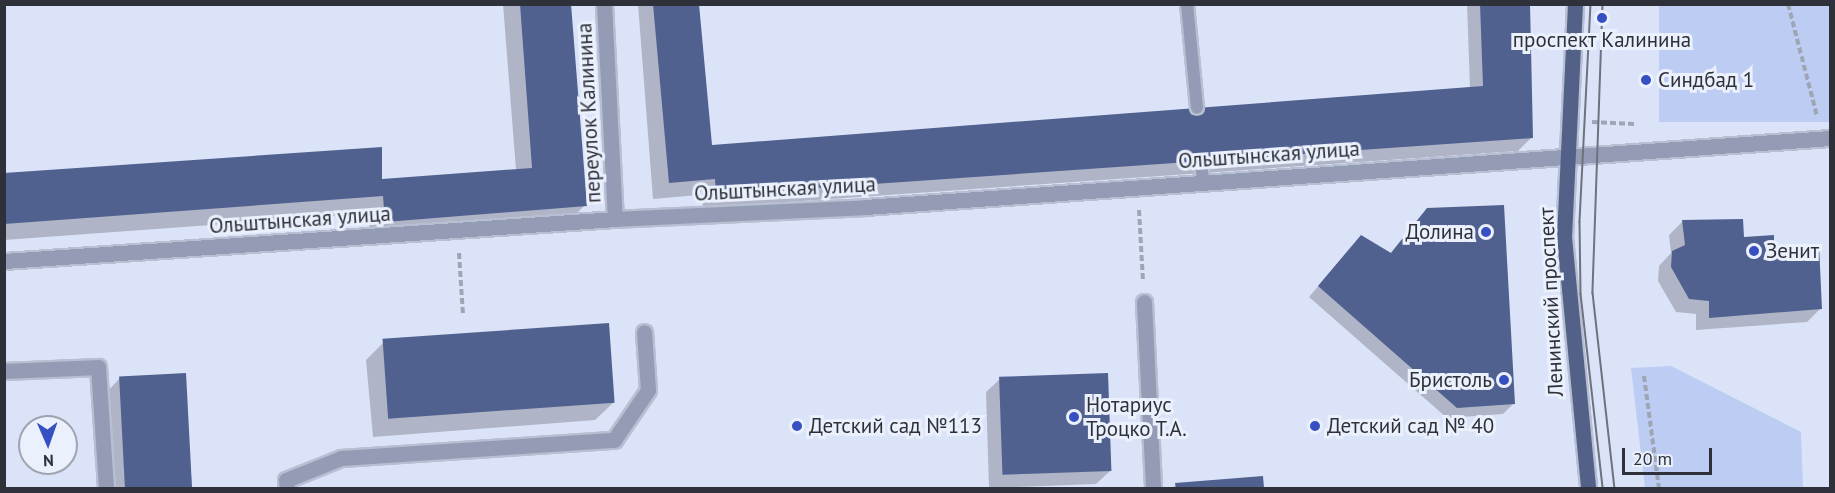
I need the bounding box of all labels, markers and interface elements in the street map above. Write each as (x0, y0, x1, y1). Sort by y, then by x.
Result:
marker: проспект Калинина (1595, 11, 1609, 25)
street label: переулок Калинина (572, 22, 606, 204)
place label: проспект Калинина (1512, 27, 1692, 53)
place label: Синдбад 1 (1658, 67, 1754, 93)
marker: Синдбад 1 (1639, 73, 1653, 87)
street label: Ольштынская улица (1177, 136, 1361, 174)
street label: Ольштынская улица (693, 172, 877, 206)
street label: Ольштынская улица (208, 201, 392, 239)
street label: Ленинский проспект (1533, 207, 1569, 397)
place label: Долина (1406, 219, 1474, 245)
marker: Долина (1479, 225, 1493, 239)
place label: Зенит (1766, 238, 1819, 264)
marker: Зенит (1747, 244, 1761, 258)
place label: Бристоль (1409, 367, 1492, 393)
marker: Бристоль (1497, 373, 1511, 387)
place label: Нотариус Троцко Т.А. (1086, 392, 1187, 442)
marker: Нотариус Троцко Т.А. (1067, 410, 1081, 424)
place label: Детский сад №113 (809, 413, 982, 439)
place label: Детский сад № 40 (1327, 413, 1494, 439)
north arrow (18, 415, 78, 475)
marker: Детский сад №113 (790, 419, 804, 433)
marker: Детский сад № 40 (1308, 419, 1322, 433)
scale bar (1625, 436, 1715, 474)
text: 20 m (1633, 447, 1672, 470)
text: N (43, 451, 54, 471)

